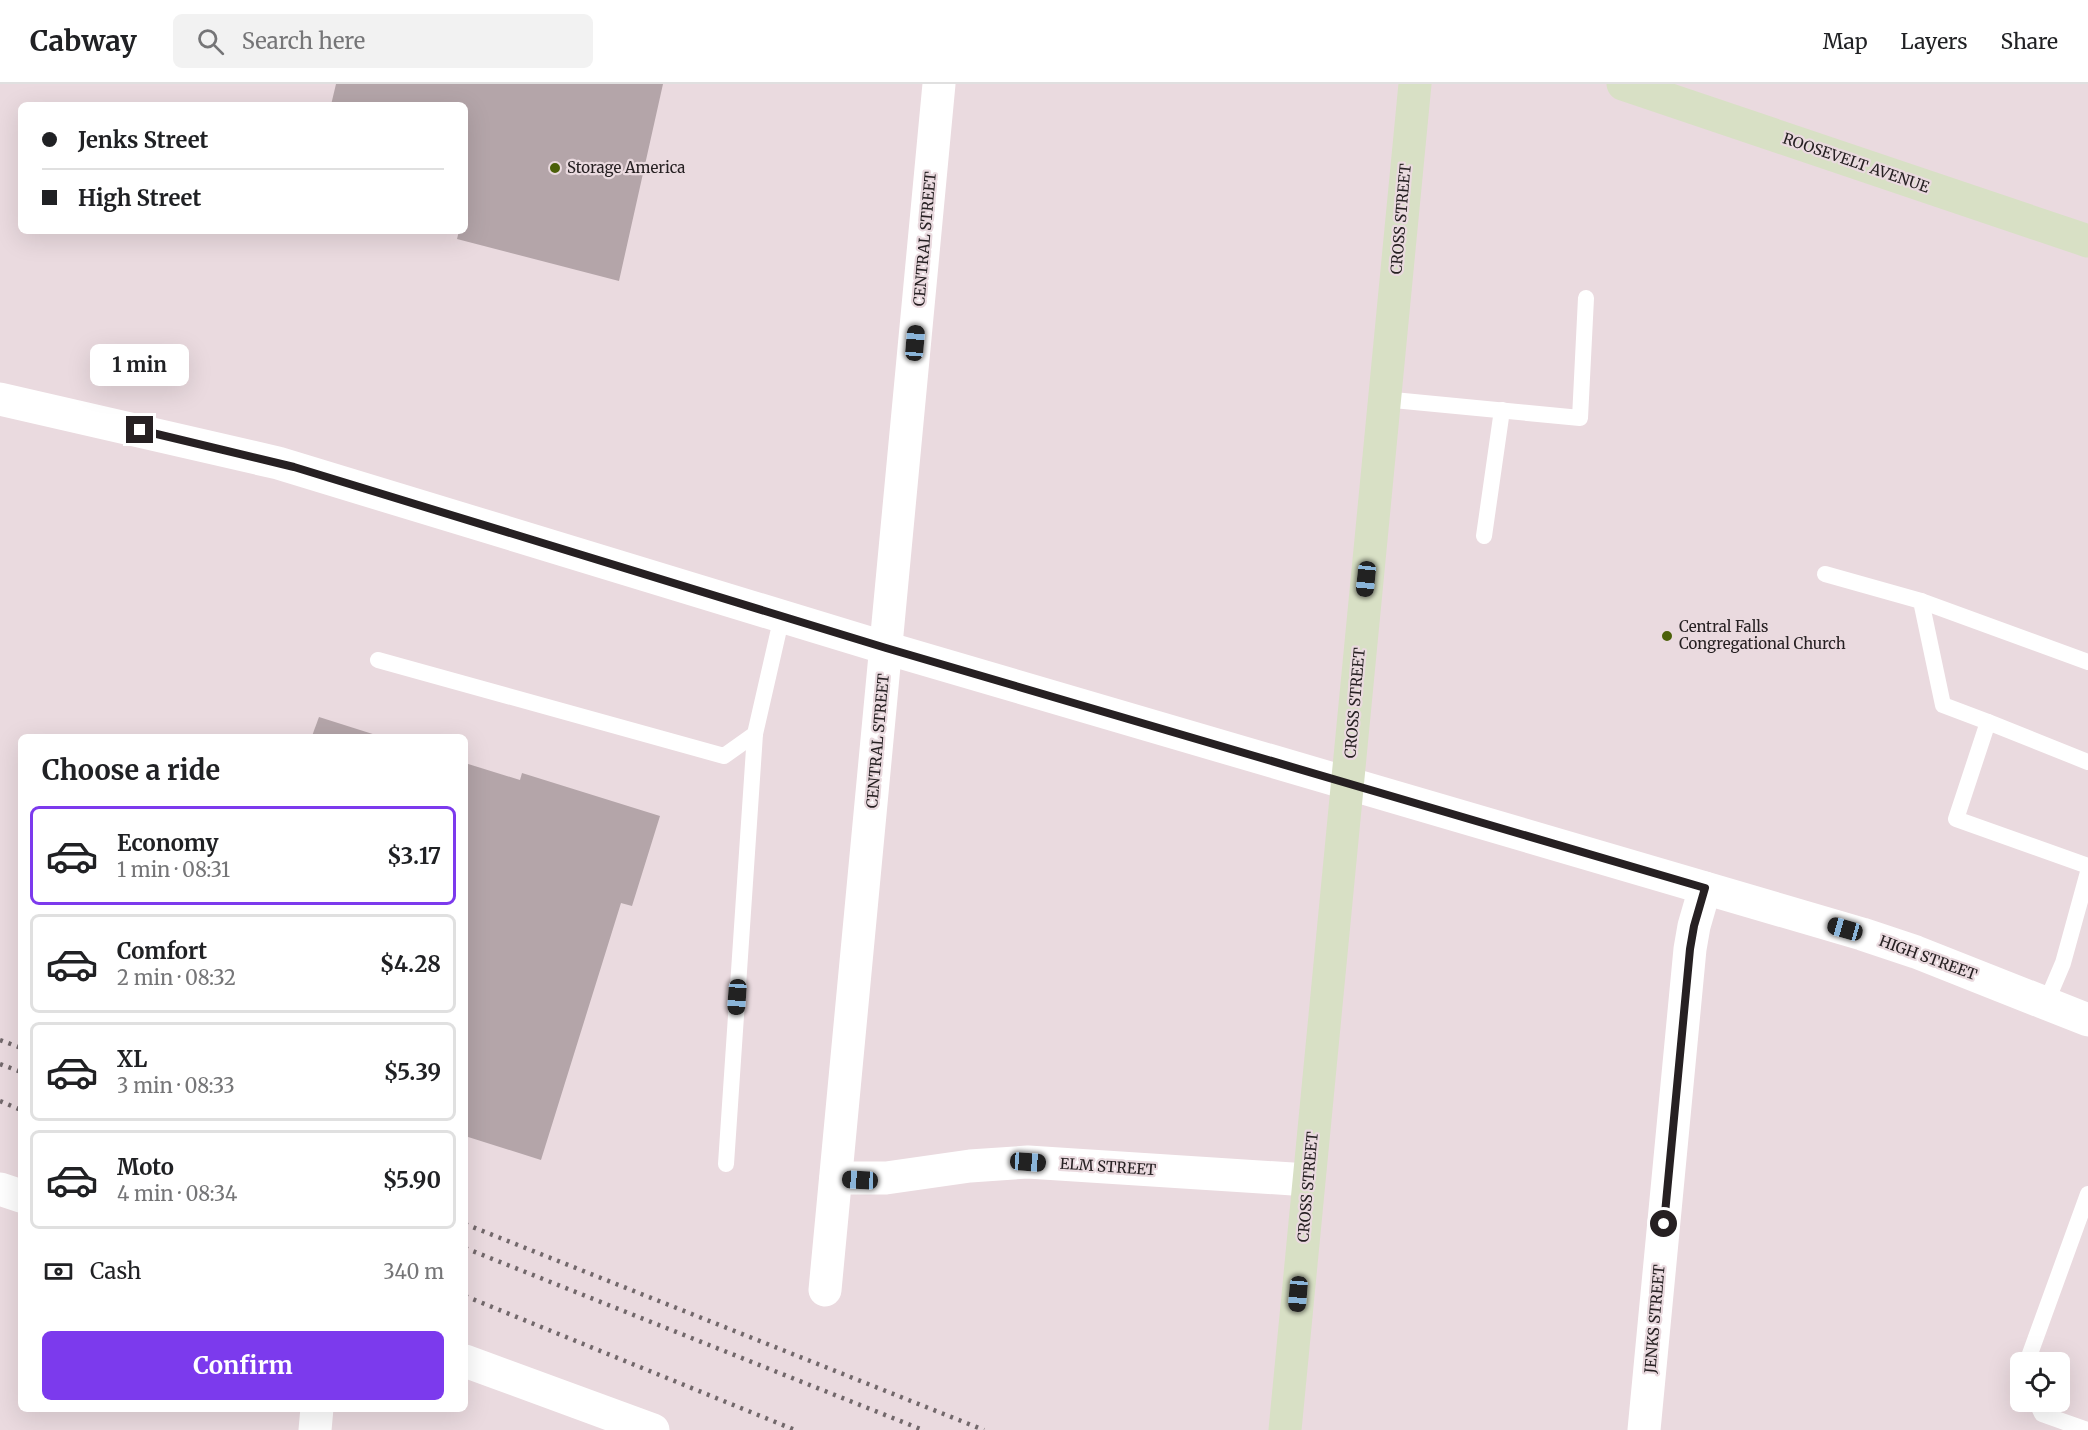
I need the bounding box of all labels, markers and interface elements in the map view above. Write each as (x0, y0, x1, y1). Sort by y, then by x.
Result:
search box (173, 14, 593, 68)
text: Cabway (30, 23, 137, 59)
icon: search (194, 25, 227, 58)
text: Search here (242, 27, 365, 55)
text: Map (1823, 28, 1868, 55)
text: Layers (1901, 28, 1968, 55)
text: Share (2001, 28, 2058, 55)
text: Jenks Street (78, 126, 208, 154)
street label: ROOSEVELT AVENUE (1780, 129, 1932, 197)
place label: Storage America (567, 158, 685, 177)
marker: Storage America (548, 161, 562, 175)
street label: CROSS STREET (1386, 162, 1415, 275)
street label: CENTRAL STREET (909, 170, 940, 307)
text: High Street (78, 184, 201, 212)
car (904, 324, 926, 362)
callout: 1 min (90, 343, 190, 385)
text: 1 min (112, 352, 167, 377)
route end (126, 416, 153, 443)
car (1355, 560, 1377, 598)
place label: Central Falls Congregational Church (1679, 617, 1846, 653)
marker: Central Falls Congregational Church (1660, 629, 1674, 643)
street label: CROSS STREET (1340, 646, 1369, 759)
street label: CENTRAL STREET (862, 672, 893, 809)
text: Choose a ride (42, 753, 220, 787)
icon: car (45, 829, 99, 883)
text: Economy (117, 829, 218, 857)
text: $3.17 (387, 842, 441, 870)
text: 1 min · 08:31 (117, 857, 230, 882)
car (1825, 915, 1865, 943)
street label: HIGH STREET (1877, 931, 1980, 984)
icon: car (45, 937, 99, 991)
text: Comfort (117, 937, 207, 965)
text: $4.28 (380, 950, 441, 978)
text: 2 min · 08:32 (117, 965, 236, 990)
car (727, 978, 747, 1016)
icon: car (45, 1045, 99, 1099)
text: XL (117, 1045, 147, 1073)
text: $5.39 (384, 1058, 441, 1086)
text: 3 min · 08:33 (117, 1073, 235, 1098)
street label: CROSS STREET (1293, 1130, 1322, 1243)
car (1009, 1152, 1047, 1172)
icon: car (45, 1153, 99, 1207)
text: Moto (117, 1153, 174, 1181)
street label: ELM STREET (1059, 1154, 1157, 1179)
text: $5.90 (383, 1166, 441, 1194)
car (842, 1170, 878, 1190)
text: 4 min · 08:34 (117, 1181, 237, 1206)
route start (1650, 1210, 1677, 1237)
icon: cash (42, 1255, 75, 1288)
text: Cash (90, 1257, 141, 1285)
text: 340 m (383, 1259, 444, 1284)
street label: JENKS STREET (1640, 1263, 1669, 1375)
car (1287, 1275, 1309, 1313)
button: Confirm (42, 1331, 444, 1400)
map controls (2010, 1352, 2070, 1412)
button: locate (2010, 1352, 2070, 1412)

